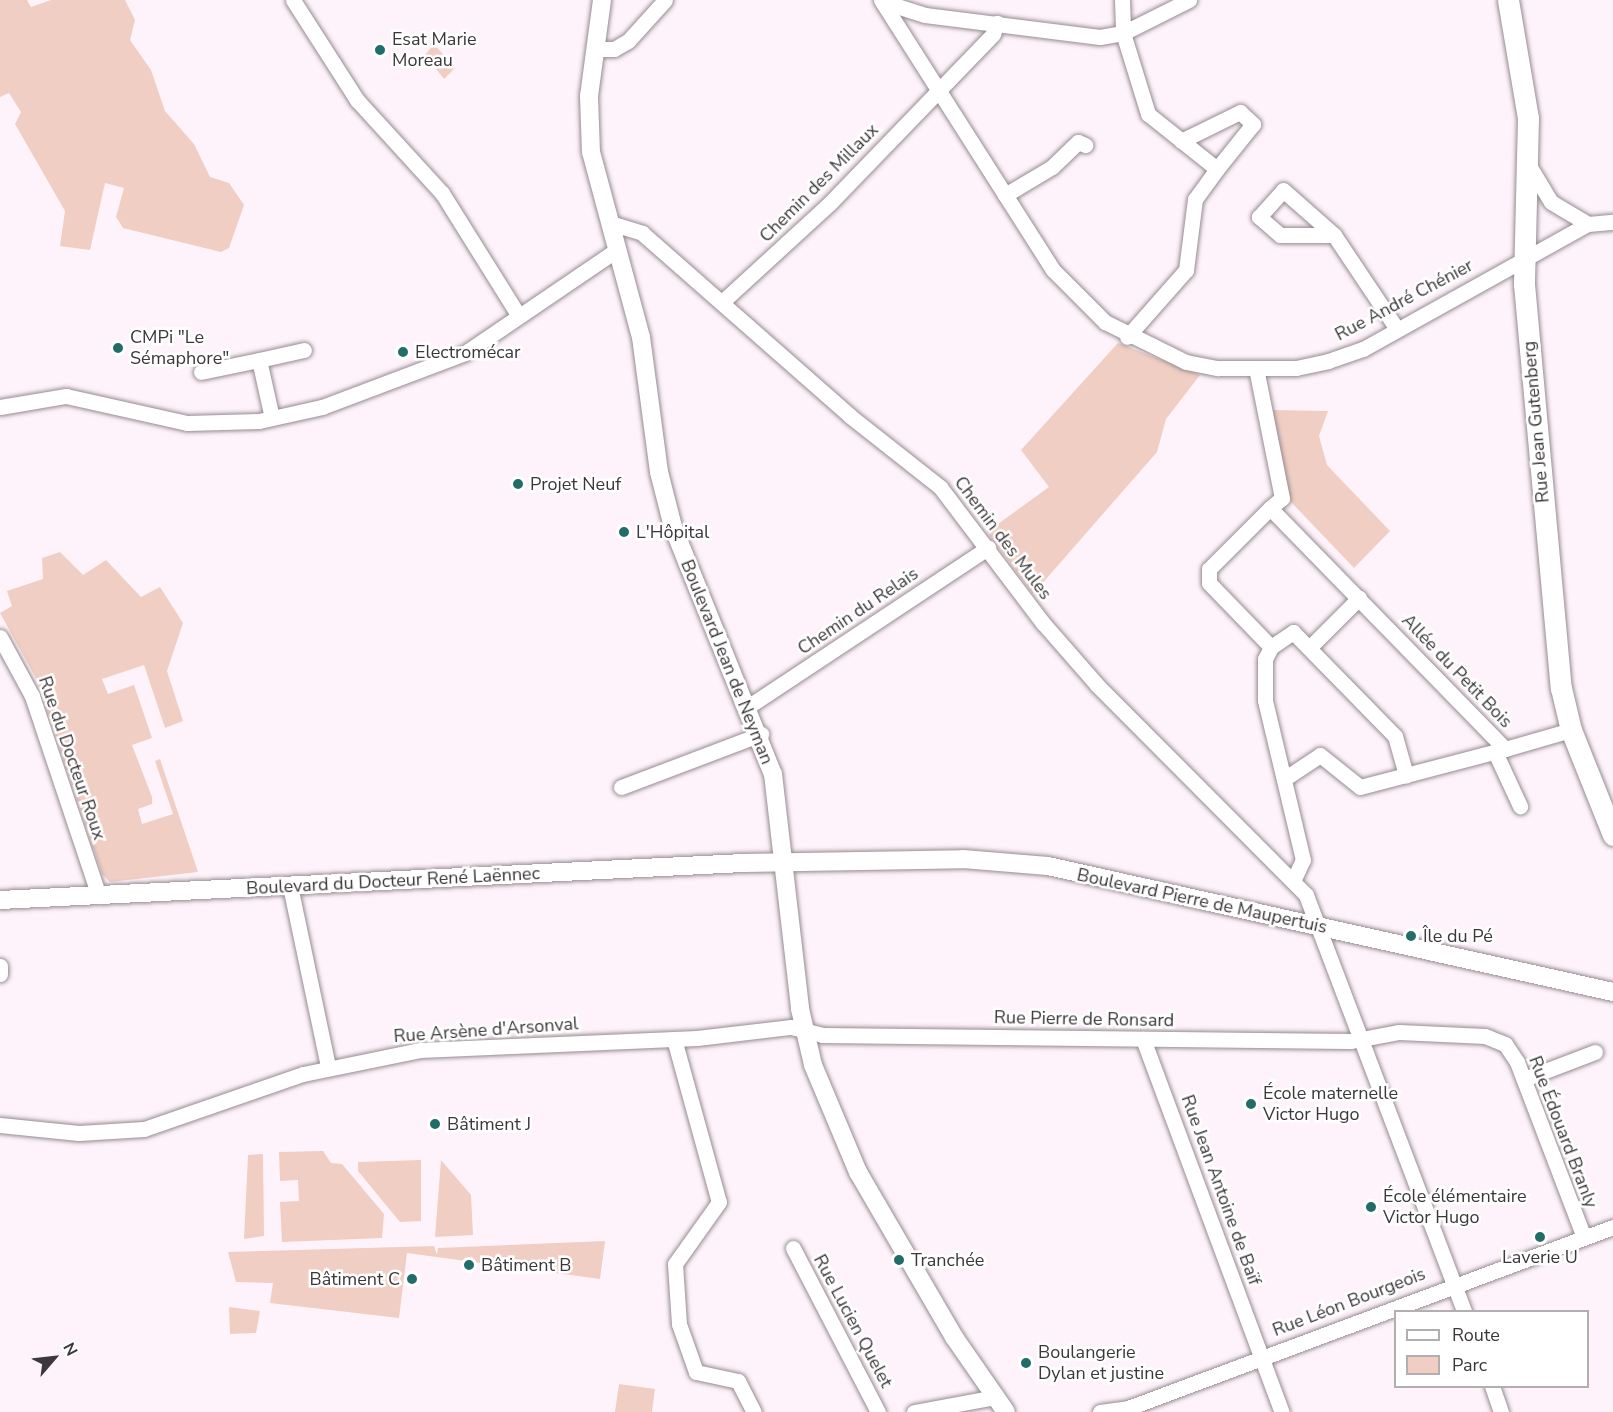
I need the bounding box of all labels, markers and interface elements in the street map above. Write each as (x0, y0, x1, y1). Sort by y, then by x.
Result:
place label: Esat Marie Moreau (392, 29, 477, 72)
marker: Esat Marie Moreau (373, 43, 387, 57)
street label: Chemin des Millaux (755, 119, 883, 247)
street label: Rue André Chénier (1331, 255, 1477, 345)
place label: CMPi "Le Sémaphore" (130, 327, 229, 370)
street label: Rue Jean Gutenberg (1518, 340, 1554, 504)
marker: CMPi "Le Sémaphore" (111, 341, 125, 355)
place label: Electromécar (415, 341, 521, 363)
marker: Electromécar (396, 345, 410, 359)
street label: Chemin des Mules (950, 472, 1056, 604)
place label: Projet Neuf (530, 473, 621, 495)
marker: Projet Neuf (511, 477, 525, 491)
place label: L'Hôpital (636, 521, 709, 543)
marker: L'Hôpital (617, 525, 631, 539)
street label: Boulevard Jean de Neyman (676, 557, 778, 767)
street label: Chemin du Relais (794, 563, 922, 659)
street label: Allée du Petit Bois (1397, 610, 1517, 732)
street label: Rue du Docteur Roux (34, 673, 110, 843)
street label: Boulevard du Docteur René Laënnec (246, 863, 540, 899)
street label: Boulevard Pierre de Maupertuis (1075, 864, 1329, 938)
place label: Île du Pé (1423, 925, 1493, 947)
marker: Île du Pé (1404, 929, 1418, 943)
street label: Rue Pierre de Ronsard (994, 1007, 1174, 1031)
street label: Rue Arsène d'Arsonval (393, 1013, 579, 1047)
street label: Rue Édouard Branly (1524, 1053, 1602, 1211)
place label: École maternelle Victor Hugo (1263, 1083, 1398, 1126)
street label: Rue Jean Antoine de Baïf (1176, 1092, 1266, 1288)
marker: École maternelle Victor Hugo (1244, 1097, 1258, 1111)
place label: Bâtiment J (447, 1113, 531, 1135)
marker: Bâtiment J (428, 1117, 442, 1131)
place label: École élémentaire Victor Hugo (1383, 1186, 1527, 1228)
marker: École élémentaire Victor Hugo (1364, 1200, 1378, 1214)
marker: Laverie U (1533, 1230, 1547, 1244)
place label: Laverie U (1502, 1246, 1578, 1268)
place label: Tranchée (911, 1249, 984, 1271)
street label: Rue Lucien Quelet (809, 1251, 897, 1391)
marker: Tranchée (892, 1253, 906, 1267)
place label: Bâtiment B (481, 1254, 571, 1276)
marker: Bâtiment B (462, 1258, 476, 1272)
street label: Rue Léon Bourgeois (1269, 1263, 1429, 1341)
place label: Bâtiment C (310, 1268, 400, 1290)
marker: Bâtiment C (405, 1272, 419, 1286)
legend (1394, 1310, 1589, 1388)
text: Route (1452, 1323, 1500, 1347)
north arrow (24, 1328, 84, 1388)
text: N (57, 1339, 82, 1360)
place label: Boulangerie Dylan et justine (1038, 1342, 1164, 1384)
text: Parc (1452, 1353, 1487, 1377)
marker: Boulangerie Dylan et justine (1019, 1356, 1033, 1370)

